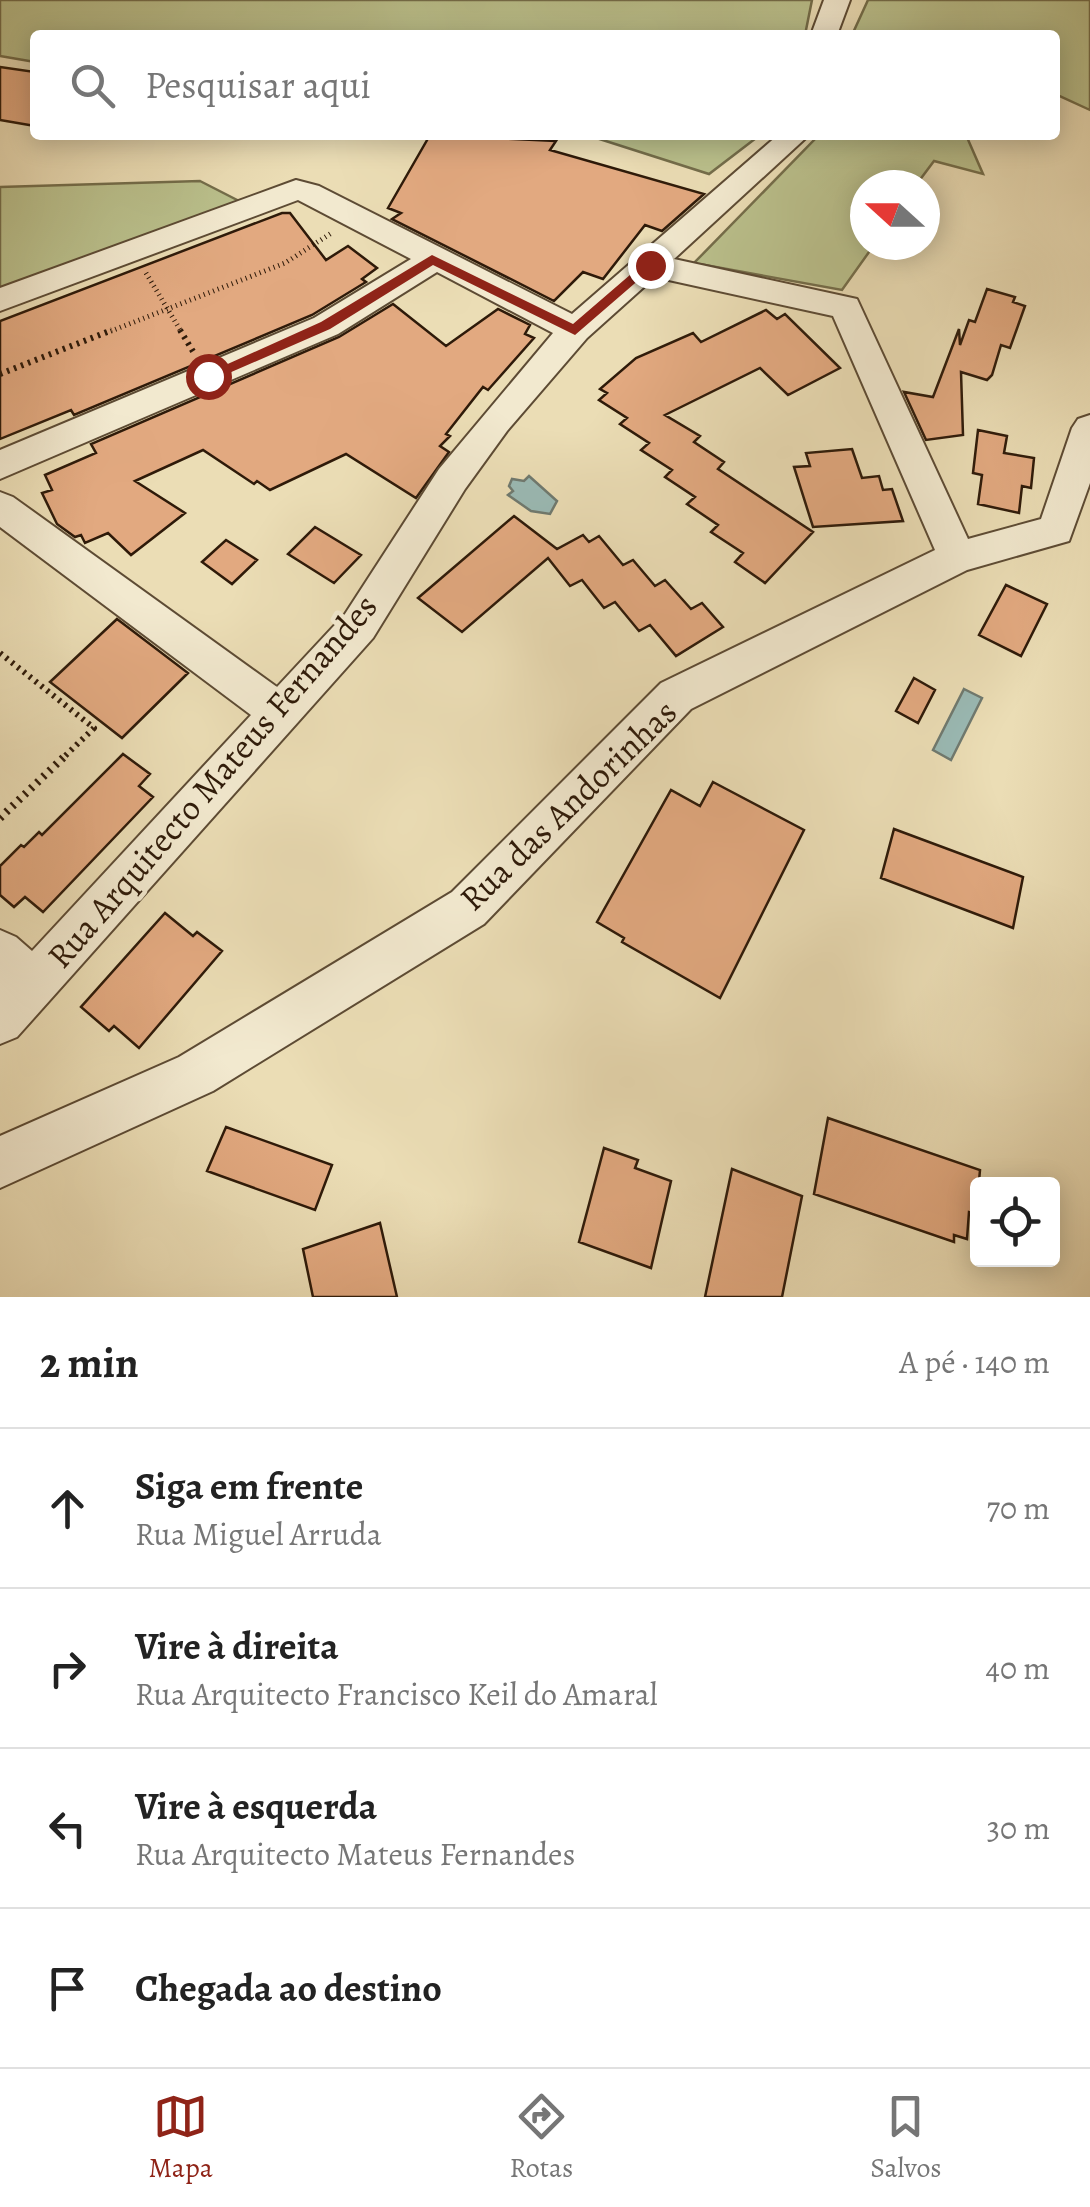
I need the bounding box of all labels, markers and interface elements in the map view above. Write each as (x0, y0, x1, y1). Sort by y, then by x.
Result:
search box (30, 30, 1060, 140)
icon: search (65, 58, 120, 113)
text: Pesquisar aqui (145, 59, 371, 111)
north arrow (850, 170, 940, 260)
route end (628, 243, 674, 289)
route start (186, 354, 232, 400)
street label: Rua Arquitecto Mateus Fernandes (36, 584, 388, 978)
street label: Rua das Andorinhas (449, 689, 687, 921)
map controls (970, 1177, 1060, 1267)
button: locate (970, 1177, 1060, 1267)
text: 2 min (40, 1334, 139, 1391)
text: A pé · 140 m (899, 1340, 1050, 1384)
text: Siga em frente (135, 1460, 363, 1512)
icon: ahead (40, 1481, 95, 1536)
text: 70 m (987, 1486, 1050, 1530)
text: Rua Miguel Arruda (135, 1512, 382, 1556)
text: Vire à direita (135, 1620, 339, 1672)
icon: right (40, 1641, 95, 1696)
text: 40 m (985, 1646, 1050, 1690)
text: Rua Arquitecto Francisco Keil do Amaral (135, 1672, 658, 1716)
text: Vire à esquerda (135, 1780, 377, 1832)
icon: left (40, 1801, 95, 1856)
text: 30 m (987, 1806, 1050, 1850)
text: Rua Arquitecto Mateus Fernandes (135, 1832, 575, 1876)
icon: arrive (40, 1961, 95, 2016)
text: Chegada ao destino (135, 1962, 442, 2014)
tab: Mapa (148, 2089, 213, 2187)
tab: Rotas (510, 2089, 573, 2187)
tab: Salvos (870, 2089, 942, 2187)

